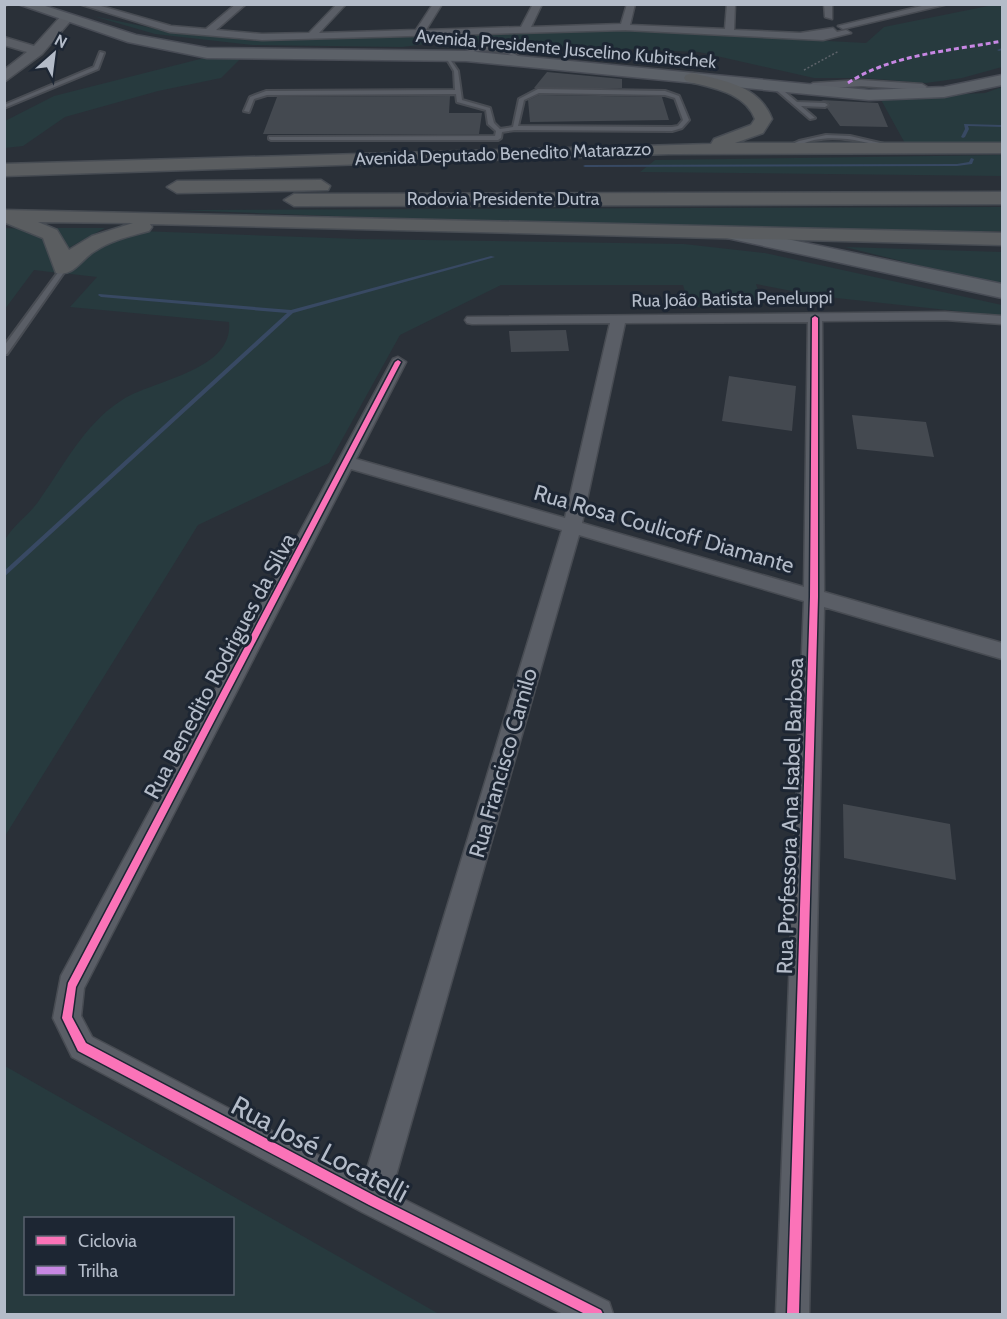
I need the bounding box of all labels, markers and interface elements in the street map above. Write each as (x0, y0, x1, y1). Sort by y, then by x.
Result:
north arrow (24, 24, 84, 84)
street label: Avenida Presidente Juscelino Kubitschek (415, 25, 718, 73)
text: N (51, 30, 70, 52)
street label: Avenida Deputado Benedito Matarazzo (354, 138, 652, 170)
street label: Rodovia Presidente Dutra (407, 188, 600, 210)
street label: Rua João Batista Peneluppi (631, 286, 833, 312)
street label: Rua Rosa Coulicoff Diamante (531, 479, 797, 579)
street label: Rua Benedito Rodrigues da Silva (138, 528, 302, 804)
street label: Rua Professora Ana Isabel Barbosa (771, 657, 809, 975)
street label: Rua Francisco Camilo (463, 665, 543, 861)
street label: Rua José Locatelli (226, 1088, 414, 1210)
legend (24, 1217, 234, 1295)
text: Ciclovia (78, 1230, 137, 1252)
text: Trilha (78, 1260, 119, 1282)

